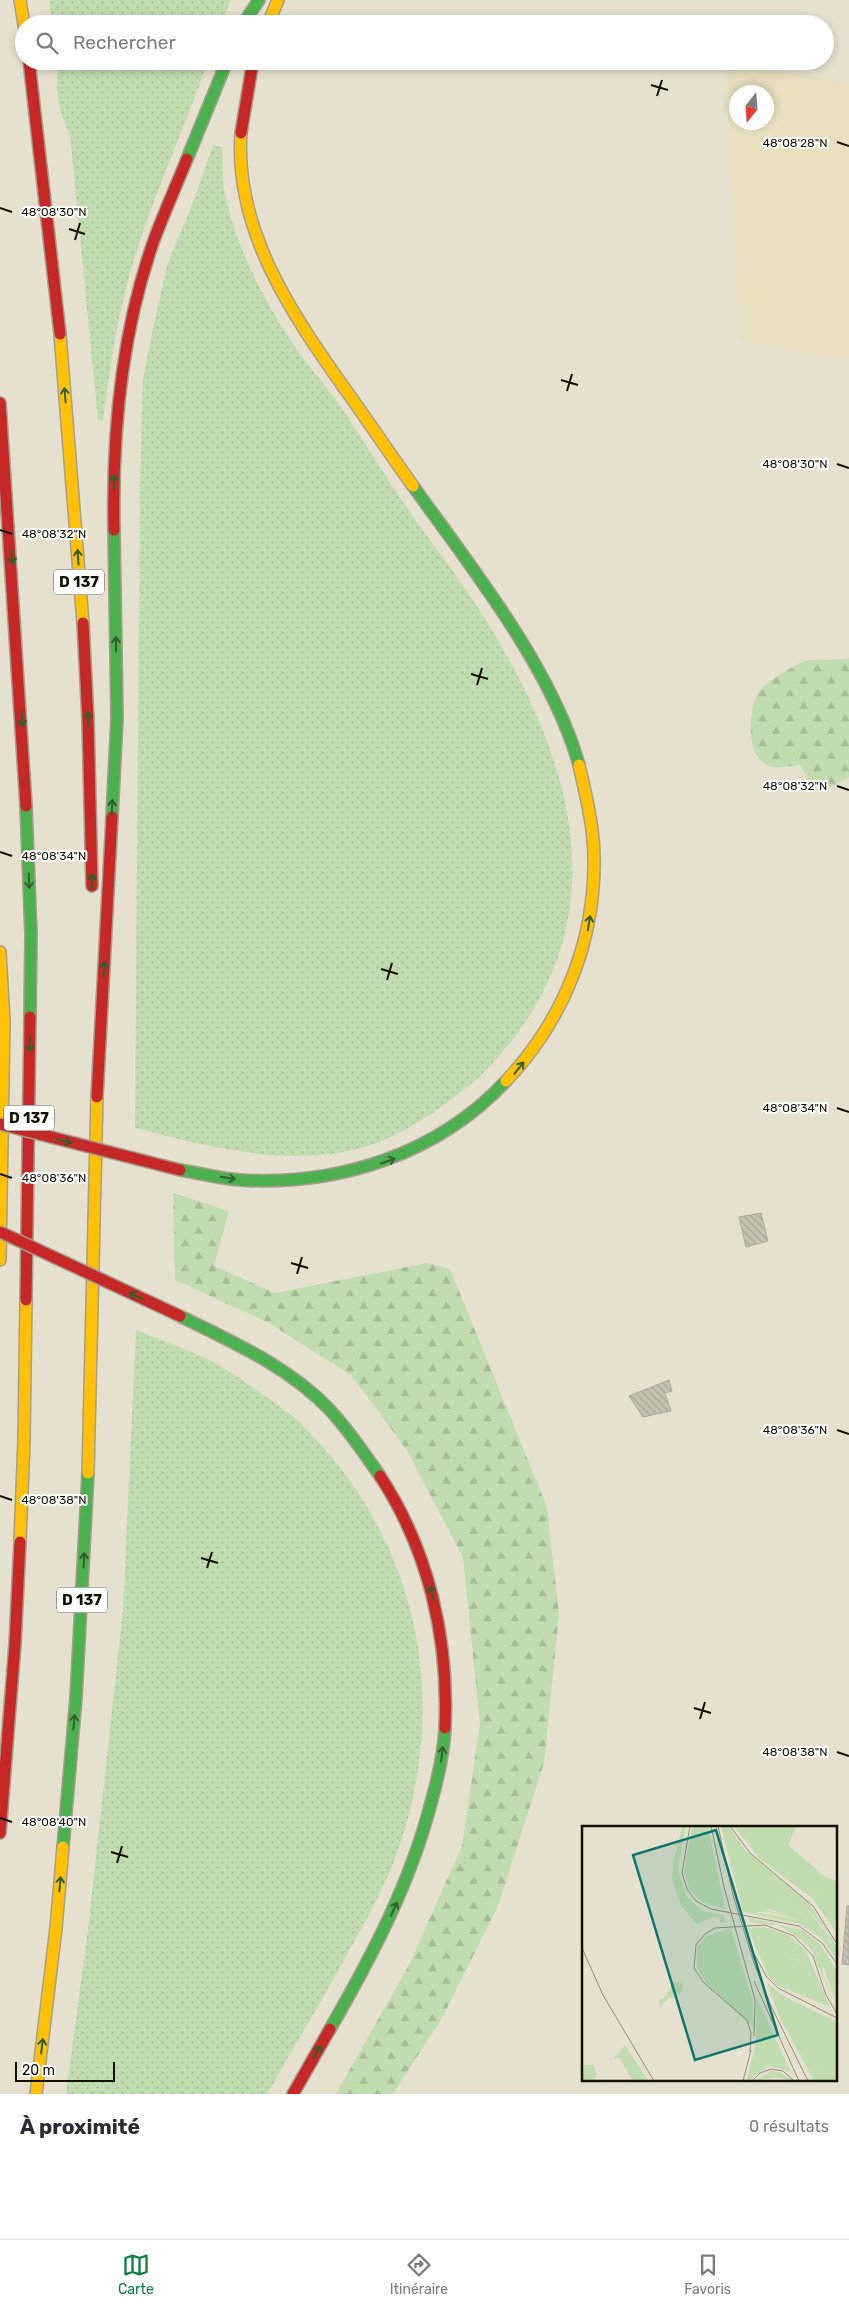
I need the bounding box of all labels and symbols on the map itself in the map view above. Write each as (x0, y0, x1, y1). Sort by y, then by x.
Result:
north arrow (729, 85, 774, 130)
text: 48°08'28"N (762, 136, 828, 150)
text: 48°08'30"N (21, 205, 87, 219)
one-way arrow (60, 387, 70, 403)
text: 48°08'30"N (762, 457, 828, 471)
one-way arrow (109, 474, 118, 490)
text: 48°08'32"N (22, 527, 86, 541)
one-way arrow (7, 548, 16, 564)
one-way arrow (73, 549, 82, 565)
road number: D 137 (54, 570, 104, 594)
one-way arrow (111, 636, 121, 652)
one-way arrow (17, 711, 26, 727)
one-way arrow (83, 711, 92, 727)
text: 48°08'32"N (763, 779, 827, 793)
one-way arrow (108, 799, 117, 815)
text: 48°08'34"N (22, 849, 86, 863)
one-way arrow (24, 873, 33, 889)
one-way arrow (87, 873, 96, 889)
one-way arrow (584, 915, 594, 931)
one-way arrow (99, 961, 108, 977)
one-way arrow (25, 1035, 35, 1051)
one-way arrow (513, 1062, 524, 1075)
text: 48°08'34"N (763, 1101, 827, 1115)
road number: D 137 (4, 1106, 54, 1130)
one-way arrow (56, 1136, 72, 1146)
one-way arrow (380, 1156, 395, 1165)
text: 48°08'36"N (22, 1171, 86, 1185)
one-way arrow (220, 1174, 236, 1184)
one-way arrow (129, 1290, 144, 1300)
text: 48°08'36"N (763, 1423, 827, 1437)
text: 48°08'38"N (21, 1493, 87, 1507)
one-way arrow (80, 1552, 89, 1568)
one-way arrow (427, 1585, 436, 1601)
road number: D 137 (57, 1588, 107, 1612)
one-way arrow (69, 1715, 79, 1731)
text: 48°08'38"N (762, 1745, 828, 1759)
one-way arrow (437, 1746, 447, 1762)
text: 48°08'40"N (22, 1815, 86, 1829)
inset map (582, 1826, 836, 2082)
one-way arrow (55, 1876, 64, 1892)
one-way arrow (390, 1902, 399, 1917)
one-way arrow (37, 2038, 47, 2054)
one-way arrow (313, 2045, 323, 2059)
scale bar (15, 2059, 115, 2082)

